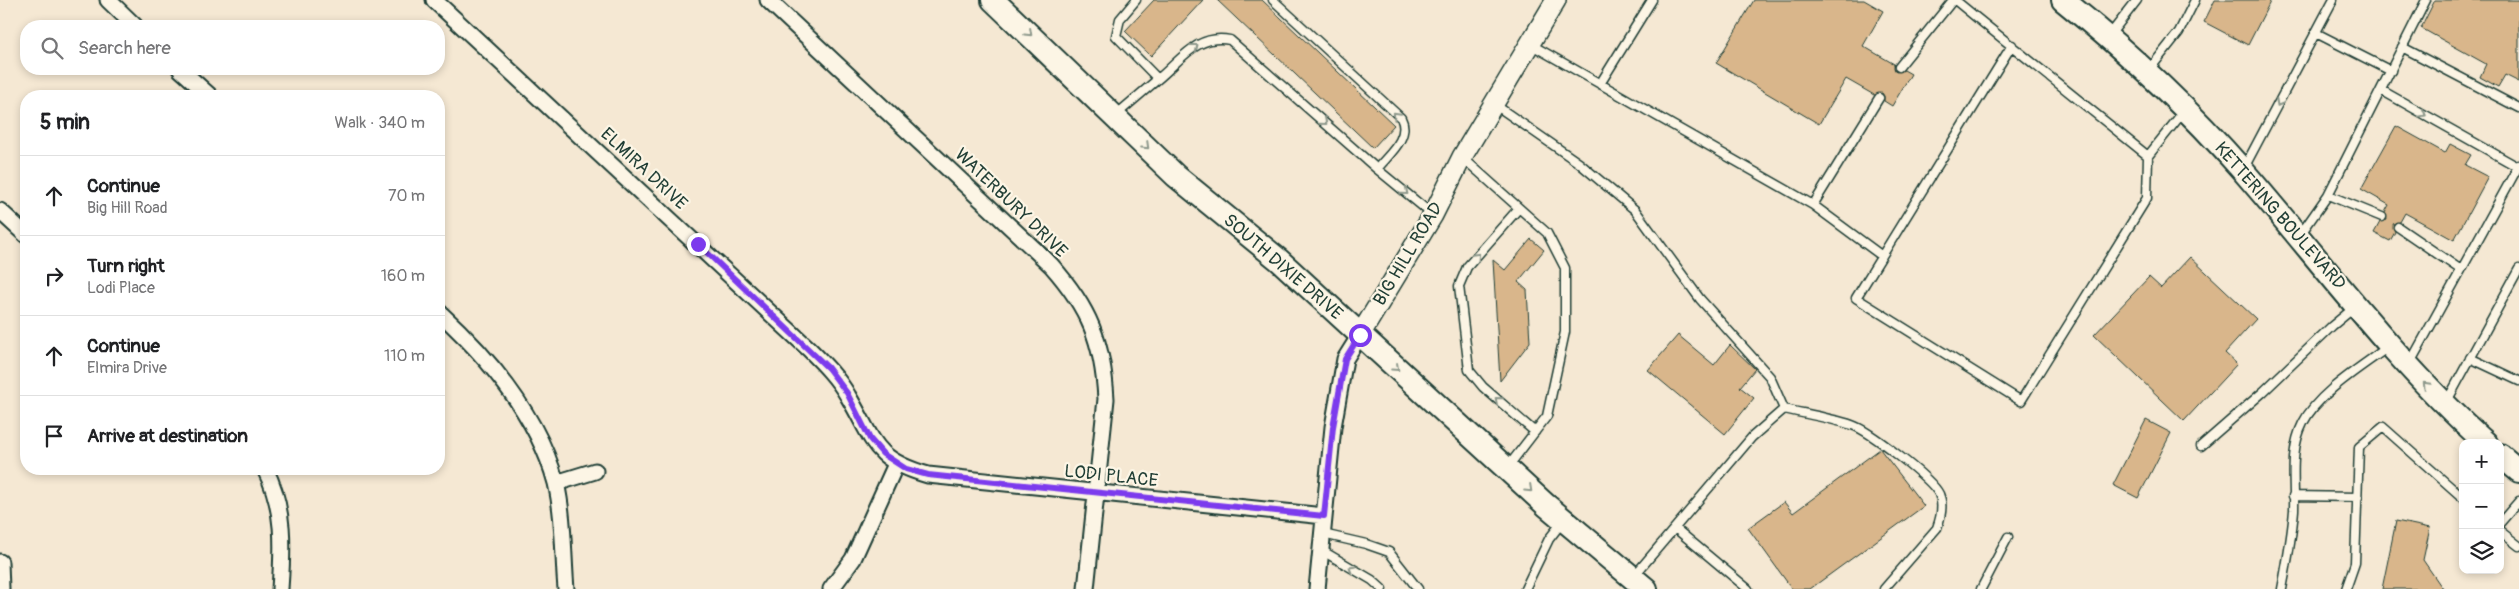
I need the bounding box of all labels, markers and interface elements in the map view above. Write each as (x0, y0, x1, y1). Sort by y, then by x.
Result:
search box (20, 20, 445, 75)
one-way arrow (1023, 27, 1032, 36)
icon: search (38, 34, 66, 62)
text: Search here (78, 36, 171, 60)
one-way arrow (1189, 45, 1198, 53)
one-way arrow (2275, 98, 2285, 107)
one-way arrow (2418, 107, 2427, 117)
text: 5 min (40, 109, 90, 136)
one-way arrow (1393, 111, 1402, 120)
text: Walk · 340 m (334, 113, 425, 133)
one-way arrow (1318, 116, 1327, 125)
street label: ELMIRA DRIVE (596, 123, 692, 215)
street label: KETTERING BOULEVARD (2209, 137, 2351, 295)
one-way arrow (1140, 140, 1149, 149)
street label: WATERBURY DRIVE (950, 143, 1072, 263)
text: Continue (87, 174, 160, 198)
icon: ahead (40, 182, 68, 210)
text: 70 m (388, 186, 425, 206)
one-way arrow (1399, 186, 1408, 194)
text: Big Hill Road (87, 198, 168, 218)
street label: BIG HILL ROAD (1368, 198, 1448, 310)
street label: SOUTH DIXIE DRIVE (1218, 209, 1348, 325)
route end (687, 233, 710, 256)
one-way arrow (1471, 253, 1480, 262)
text: Turn right (87, 254, 165, 278)
icon: right (40, 262, 68, 290)
text: 160 m (381, 266, 425, 286)
text: Lodi Place (87, 278, 155, 298)
route start (1349, 324, 1372, 347)
text: Continue (87, 334, 160, 358)
icon: ahead (40, 342, 68, 370)
text: 110 m (384, 346, 425, 366)
text: Elmira Drive (87, 358, 167, 378)
one-way arrow (1390, 362, 1399, 371)
one-way arrow (2423, 382, 2432, 391)
one-way arrow (1495, 397, 1504, 406)
icon: arrive (40, 422, 68, 450)
text: Arrive at destination (87, 424, 248, 448)
map controls (2459, 439, 2504, 574)
button: + (2459, 439, 2504, 484)
street label: LODI PLACE (1063, 460, 1159, 492)
one-way arrow (1523, 483, 1532, 492)
button: − (2459, 484, 2504, 529)
button: layers (2459, 529, 2504, 574)
one-way arrow (1349, 565, 1358, 575)

